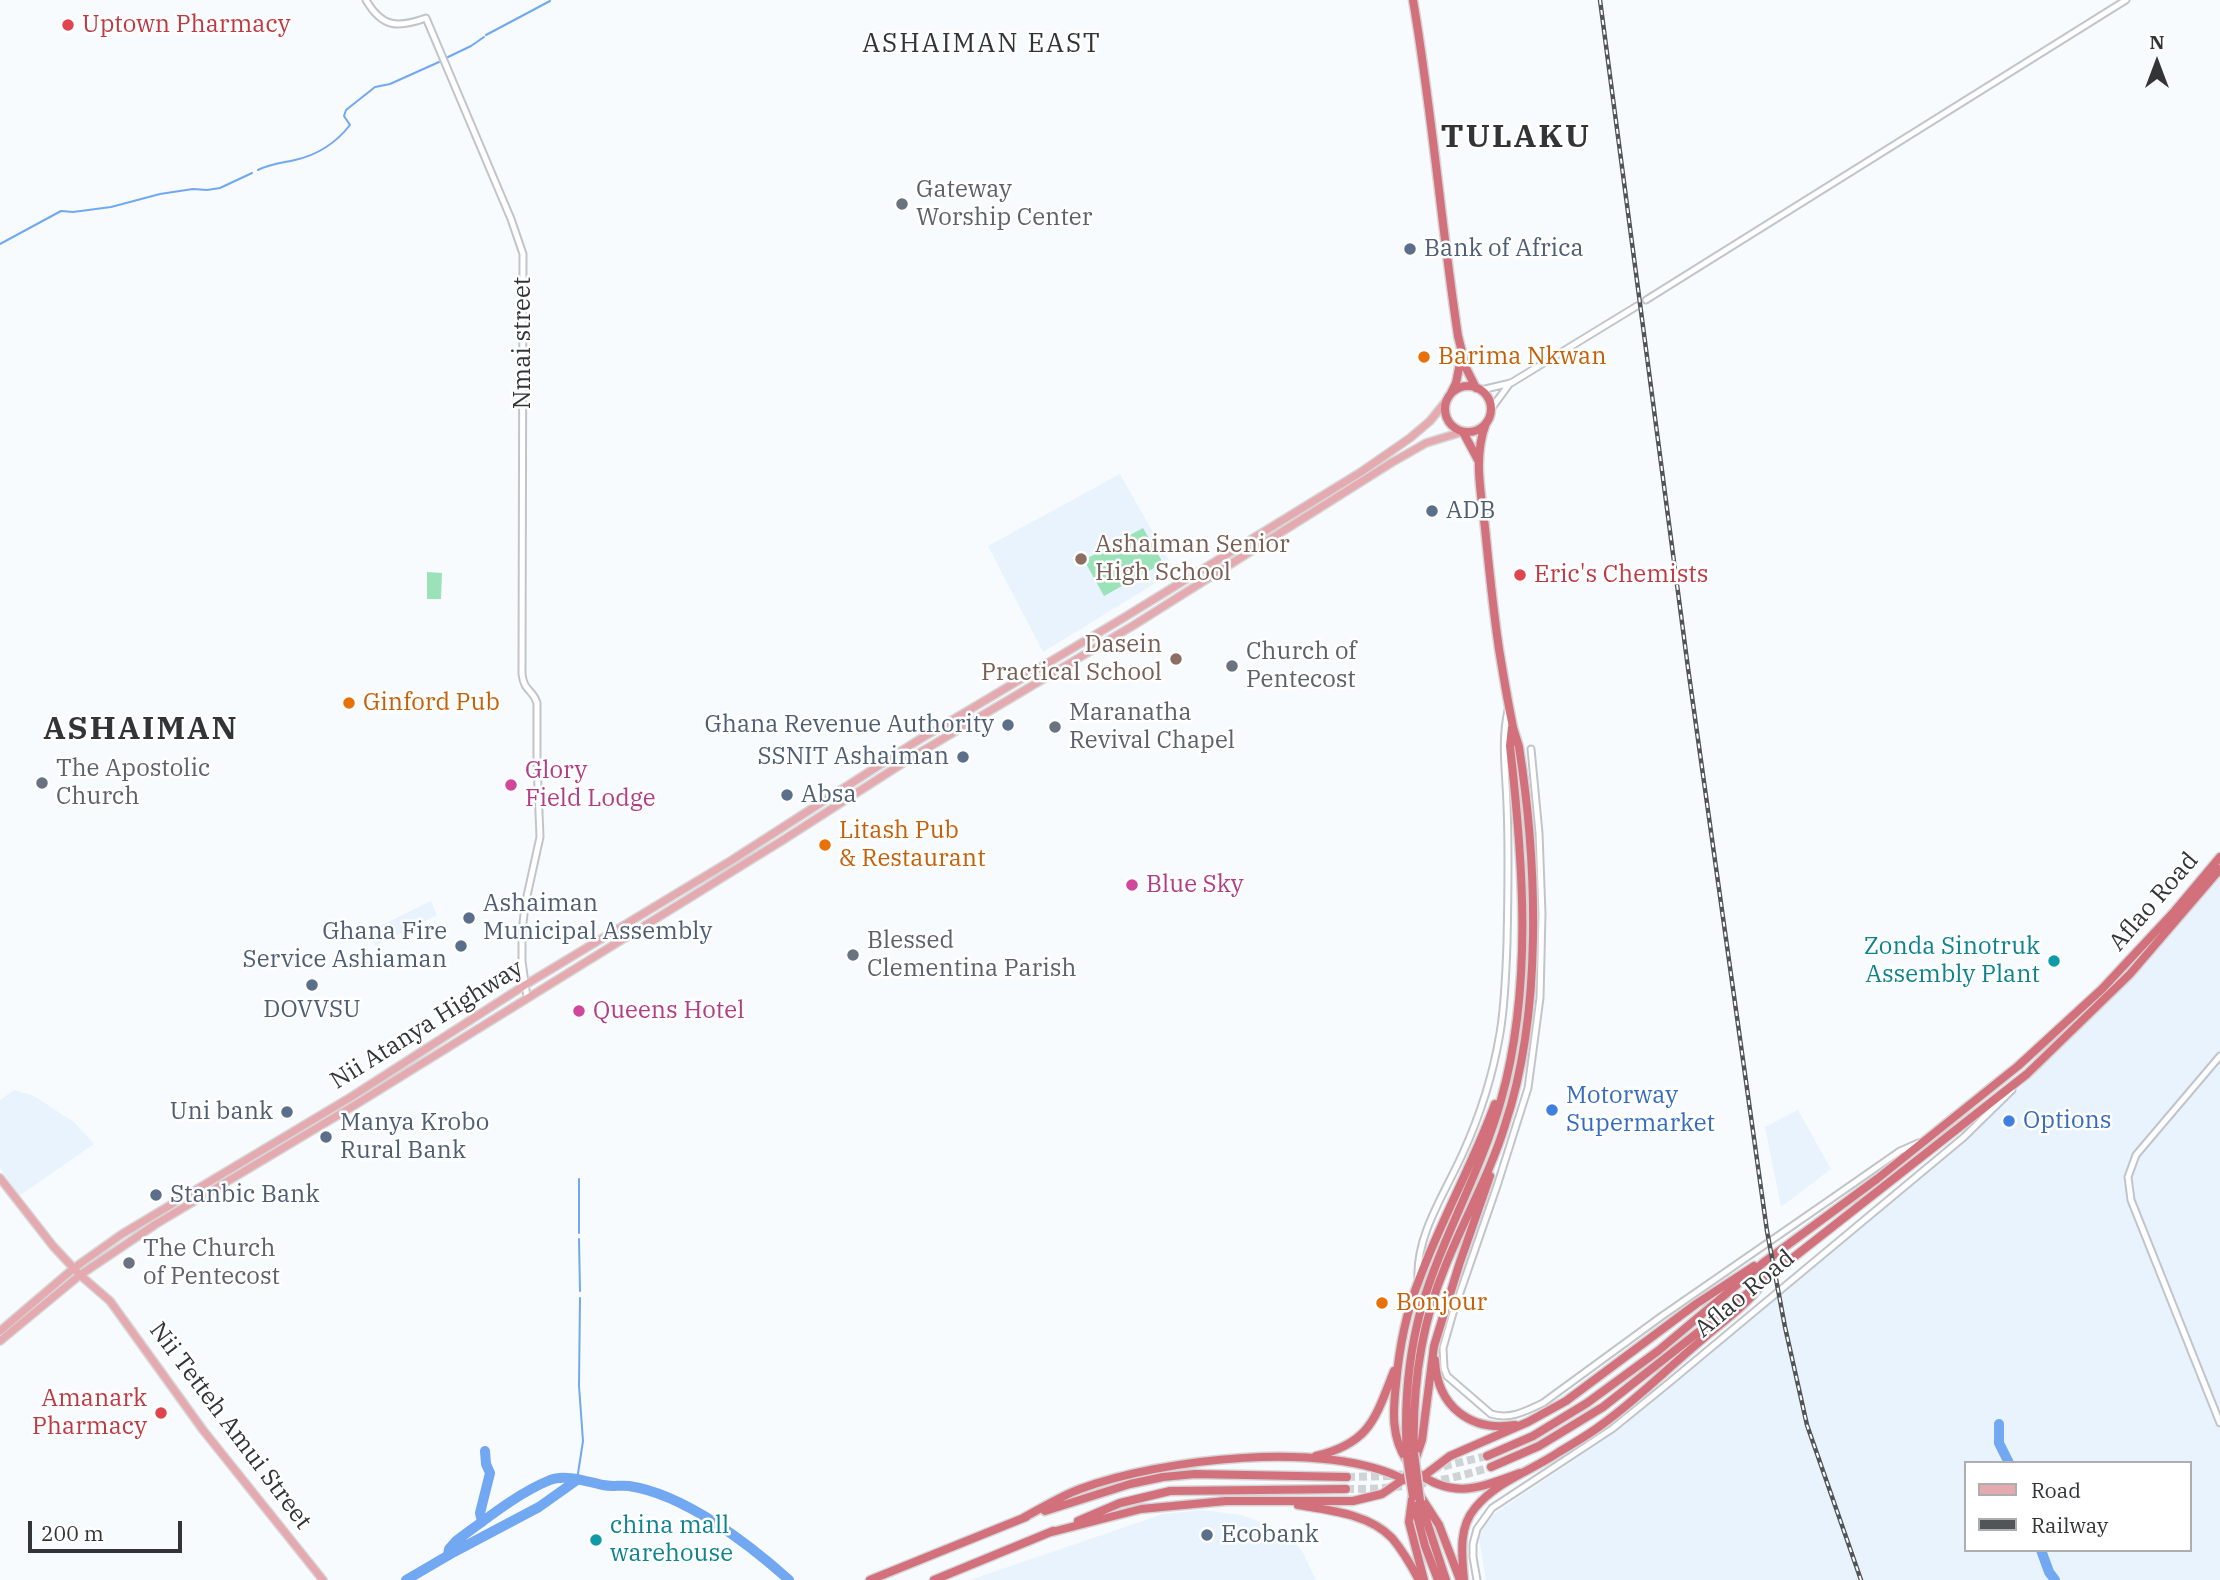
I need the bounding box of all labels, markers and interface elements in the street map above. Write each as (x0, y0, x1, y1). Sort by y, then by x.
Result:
place label: Uptown Pharmacy (82, 11, 291, 39)
marker: Uptown Pharmacy (60, 17, 76, 33)
district label: ASHAIMAN EAST (864, 28, 1100, 60)
north arrow (2122, 28, 2192, 98)
text: N (2149, 30, 2165, 54)
district label: TULAKU (1441, 119, 1591, 157)
place label: Gateway Worship Center (916, 176, 1092, 232)
marker: Gateway Worship Center (894, 196, 910, 212)
place label: Bank of Africa (1424, 235, 1584, 263)
marker: Bank of Africa (1402, 241, 1418, 257)
street label: Nmai street (509, 277, 537, 409)
place label: Barima Nkwan (1438, 343, 1607, 371)
marker: Barima Nkwan (1416, 349, 1432, 365)
place label: ADB (1446, 497, 1495, 525)
marker: ADB (1424, 503, 1440, 519)
place label: Ashaiman Senior High School (1095, 531, 1290, 587)
marker: Ashaiman Senior High School (1073, 551, 1089, 567)
place label: Eric's Chemists (1534, 561, 1708, 589)
marker: Eric's Chemists (1512, 567, 1528, 583)
place label: Dasein Practical School (981, 631, 1162, 687)
place label: Church of Pentecost (1246, 638, 1357, 694)
marker: Dasein Practical School (1168, 651, 1184, 667)
marker: Church of Pentecost (1224, 658, 1240, 674)
place label: Ginford Pub (363, 689, 500, 717)
marker: Ginford Pub (341, 695, 357, 711)
place label: Maranatha Revival Chapel (1069, 699, 1235, 755)
district label: ASHAIMAN (44, 711, 238, 749)
place label: Ghana Revenue Authority (705, 711, 994, 739)
marker: Ghana Revenue Authority (1000, 717, 1016, 733)
marker: Maranatha Revival Chapel (1047, 719, 1063, 735)
place label: SSNIT Ashaiman (758, 743, 949, 771)
marker: SSNIT Ashaiman (955, 749, 971, 765)
place label: The Apostolic Church (56, 755, 210, 811)
place label: Glory Field Lodge (525, 757, 656, 813)
marker: The Apostolic Church (34, 775, 50, 791)
marker: Glory Field Lodge (503, 777, 519, 793)
place label: Absa (801, 781, 857, 809)
marker: Absa (779, 787, 795, 803)
place label: Litash Pub & Restaurant (839, 817, 986, 873)
marker: Litash Pub & Restaurant (817, 837, 833, 853)
street label: Aflao Road (2103, 847, 2205, 957)
place label: Blue Sky (1146, 871, 1244, 899)
marker: Blue Sky (1124, 877, 1140, 893)
place label: Ashaiman Municipal Assembly (483, 890, 712, 946)
marker: Ashaiman Municipal Assembly (461, 910, 477, 926)
place label: Ghana Fire Service Ashiaman (243, 918, 447, 974)
place label: Blessed Clementina Parish (867, 927, 1076, 983)
place label: Zonda Sinotruk Assembly Plant (1864, 933, 2040, 989)
marker: Ghana Fire Service Ashiaman (453, 938, 469, 954)
marker: Blessed Clementina Parish (845, 947, 861, 963)
marker: Zonda Sinotruk Assembly Plant (2046, 953, 2062, 969)
street label: Nii Atanya Highway (325, 954, 529, 1096)
marker: DOVVSU (304, 977, 320, 993)
place label: DOVVSU (263, 996, 361, 1024)
place label: Queens Hotel (593, 997, 744, 1025)
marker: Queens Hotel (571, 1003, 587, 1019)
place label: Motorway Supermarket (1566, 1082, 1715, 1138)
place label: Uni bank (170, 1098, 273, 1126)
marker: Motorway Supermarket (1544, 1102, 1560, 1118)
marker: Uni bank (279, 1104, 295, 1120)
place label: Options (2023, 1107, 2112, 1135)
place label: Manya Krobo Rural Bank (340, 1109, 489, 1165)
marker: Options (2001, 1113, 2017, 1129)
marker: Manya Krobo Rural Bank (318, 1129, 334, 1145)
place label: Stanbic Bank (170, 1181, 319, 1209)
marker: Stanbic Bank (148, 1187, 164, 1203)
place label: The Church of Pentecost (143, 1235, 280, 1291)
street label: Aflao Road (1689, 1244, 1801, 1344)
marker: The Church of Pentecost (121, 1255, 137, 1271)
place label: Bonjour (1396, 1289, 1487, 1317)
marker: Bonjour (1374, 1295, 1390, 1311)
street label: Nii Tetteh Amui Street (143, 1317, 317, 1535)
place label: Amanark Pharmacy (32, 1385, 147, 1441)
marker: Amanark Pharmacy (153, 1405, 169, 1421)
legend (1965, 1461, 2192, 1552)
text: Road (2031, 1476, 2081, 1504)
scale bar (32, 1506, 186, 1550)
text: Railway (2031, 1511, 2108, 1539)
place label: china mall warehouse (610, 1512, 733, 1568)
text: 200 m (41, 1519, 104, 1547)
place label: Ecobank (1221, 1521, 1319, 1549)
marker: Ecobank (1199, 1527, 1215, 1543)
marker: china mall warehouse (588, 1532, 604, 1548)

